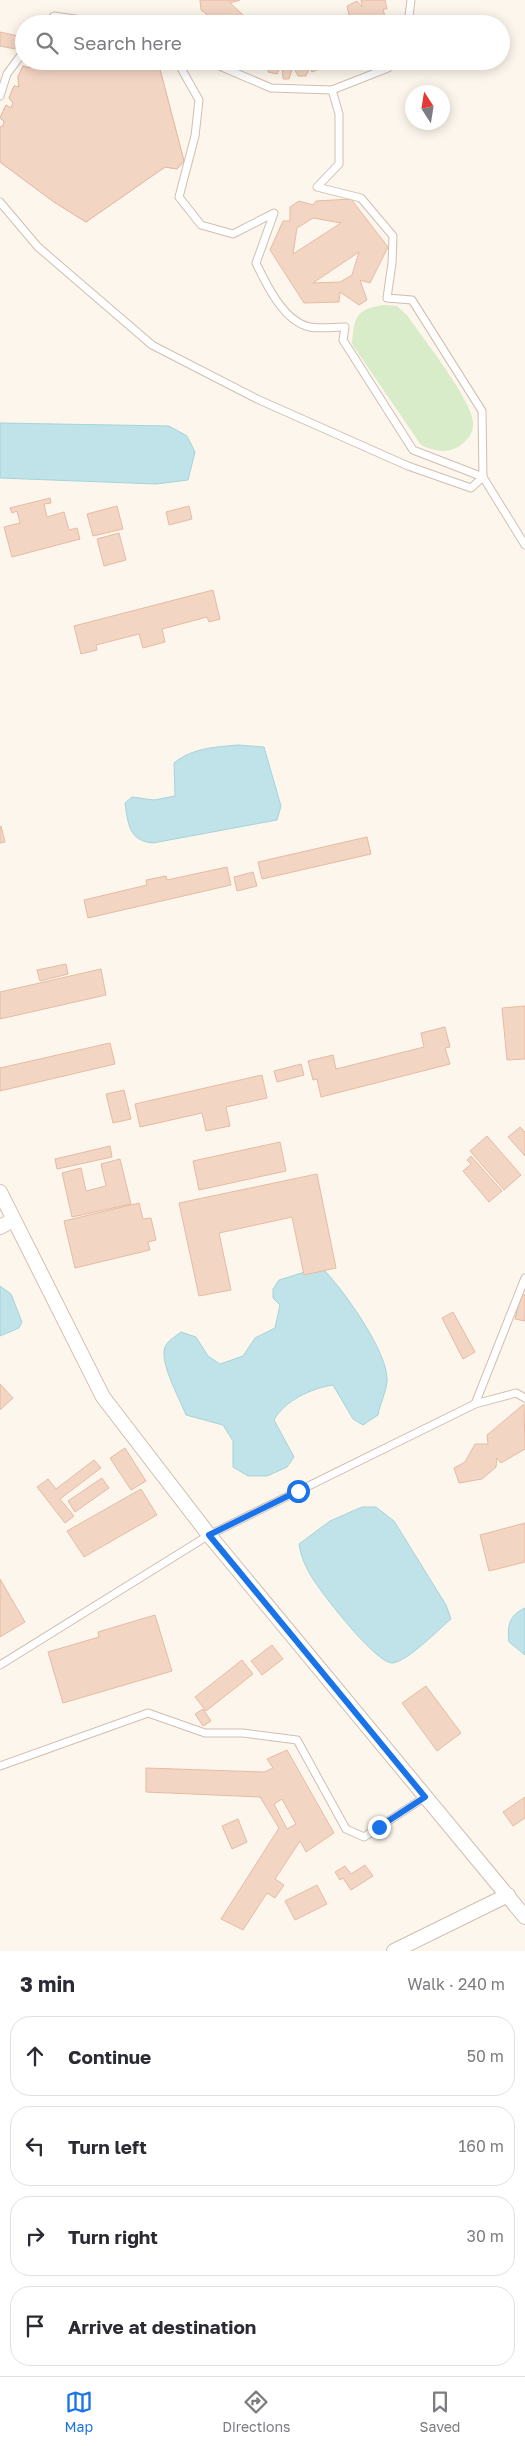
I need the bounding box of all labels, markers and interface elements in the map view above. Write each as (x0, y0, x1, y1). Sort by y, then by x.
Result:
search box (15, 15, 510, 70)
icon: search (33, 29, 61, 57)
text: Search here (73, 31, 182, 54)
north arrow (405, 85, 450, 130)
route start (287, 1480, 310, 1503)
route end (368, 1816, 391, 1839)
text: 3 min (20, 1971, 75, 1997)
text: Walk · 240 m (407, 1974, 505, 1994)
icon: ahead (21, 2042, 49, 2070)
text: Continue (68, 2045, 151, 2068)
text: 50 m (467, 2046, 504, 2066)
icon: left (21, 2132, 49, 2160)
text: Turn left (68, 2135, 147, 2158)
text: 160 m (458, 2136, 504, 2156)
icon: right (21, 2222, 49, 2250)
text: Turn right (68, 2225, 158, 2248)
text: 30 m (467, 2226, 504, 2246)
icon: arrive (21, 2312, 49, 2340)
text: Arrive at destination (68, 2315, 256, 2338)
tab: Map (65, 2388, 93, 2435)
tab: Directions (222, 2388, 291, 2435)
tab: Saved (420, 2388, 460, 2435)

